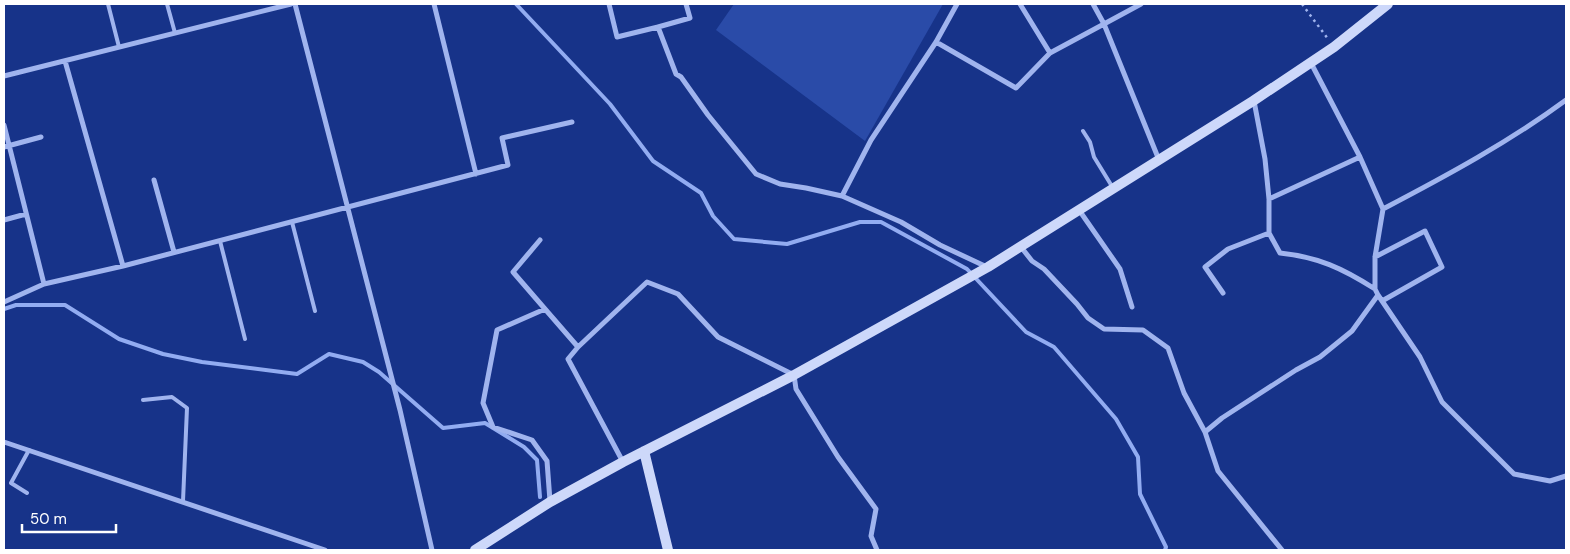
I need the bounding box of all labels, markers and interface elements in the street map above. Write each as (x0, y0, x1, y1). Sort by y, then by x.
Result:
scale bar (22, 502, 116, 534)
text: 50 m (30, 509, 67, 529)

